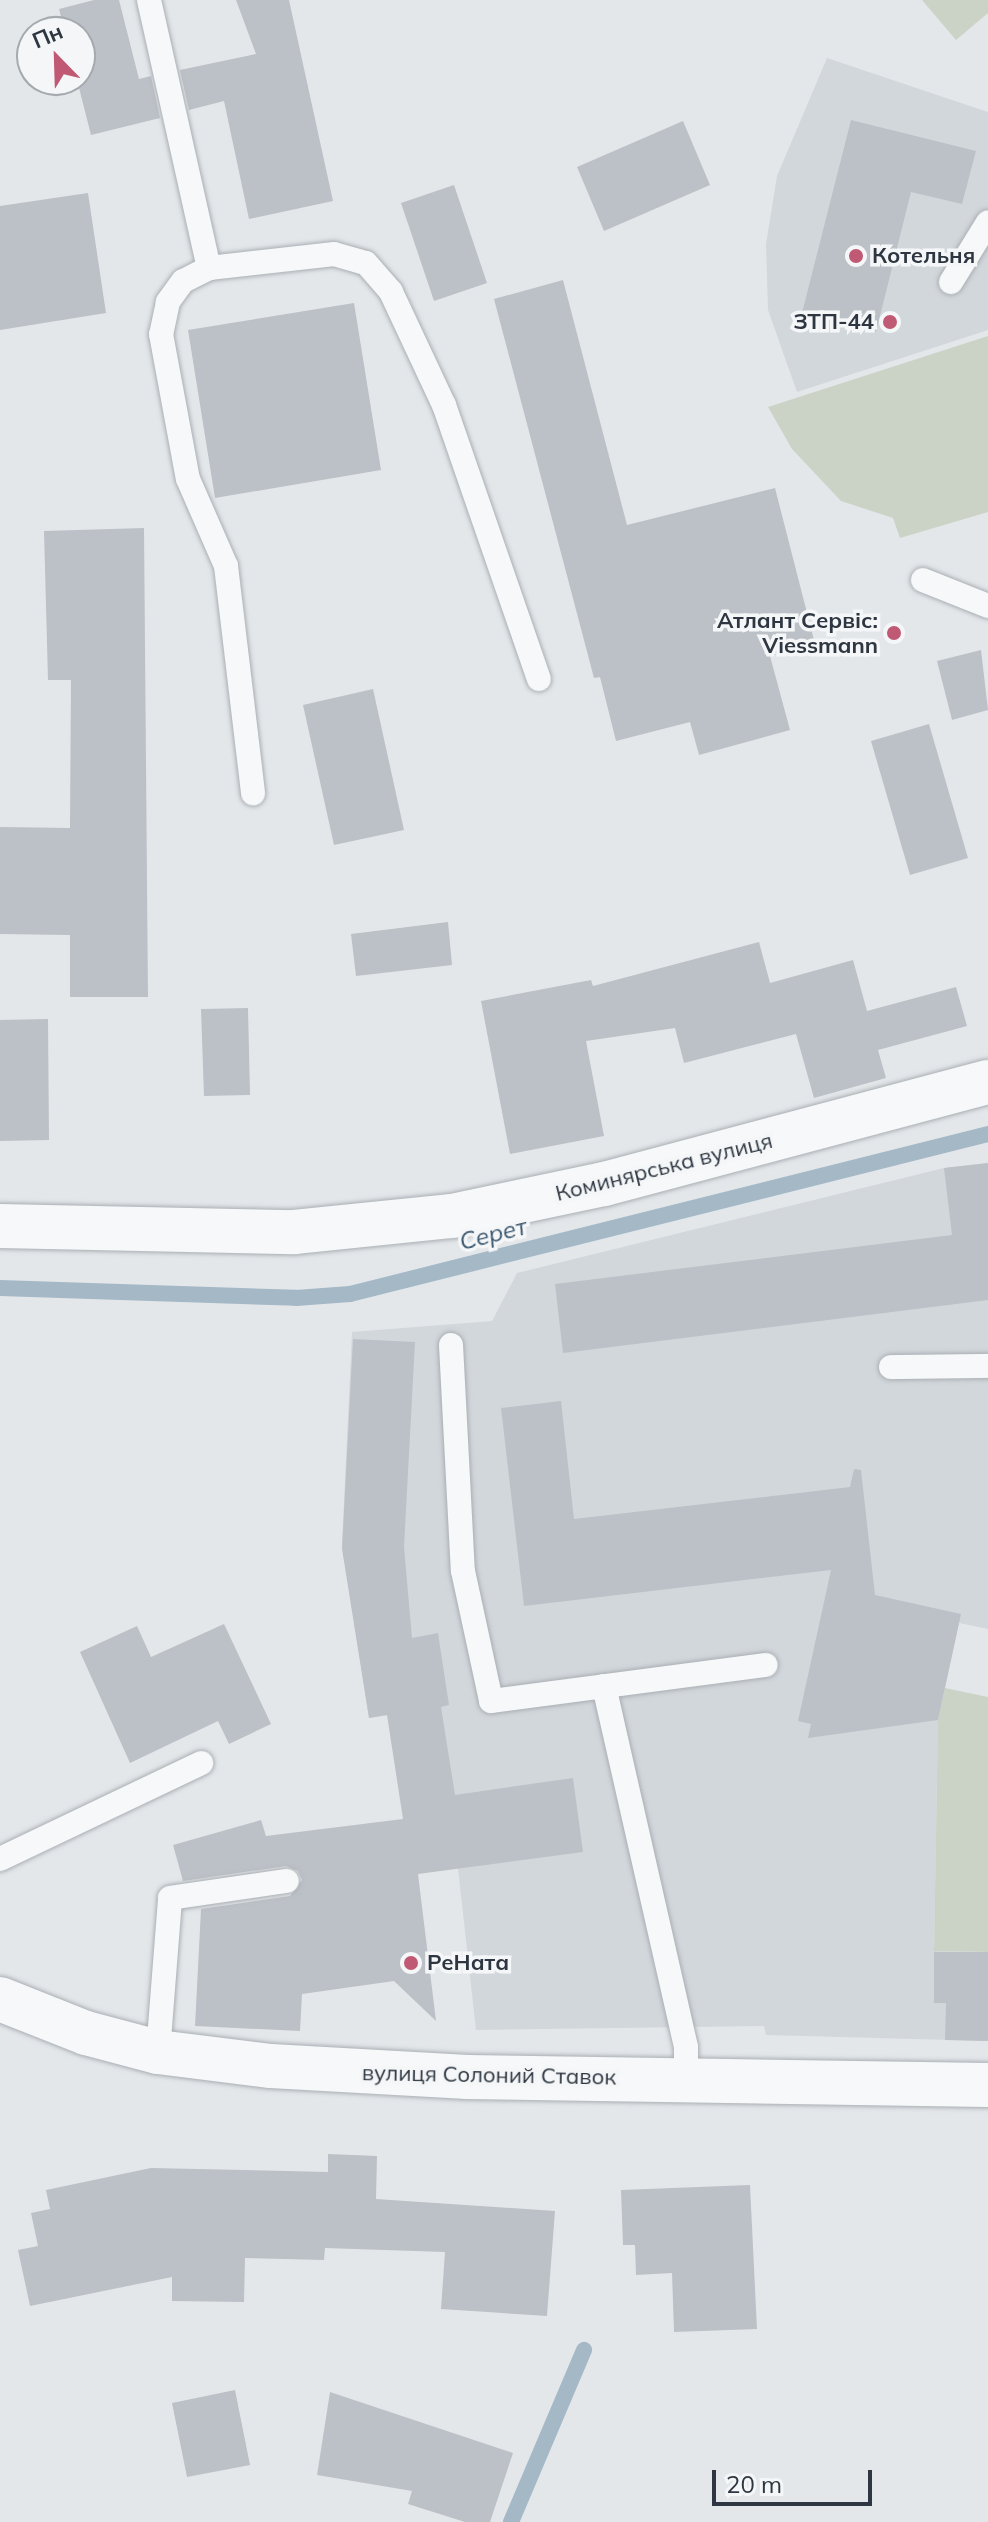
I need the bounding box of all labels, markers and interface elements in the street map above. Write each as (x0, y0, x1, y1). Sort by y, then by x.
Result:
north arrow (16, 16, 96, 96)
text: Пн (28, 17, 67, 55)
place label: Котельня (872, 243, 975, 269)
marker: Котельня (847, 247, 865, 265)
place label: ЗТП-44 (793, 309, 874, 335)
marker: ЗТП-44 (881, 313, 899, 331)
place label: Атлант Сервіс: Viessmann (717, 607, 878, 658)
marker: Атлант Сервіс: Viessmann (885, 624, 903, 642)
street label: Коминярська вулиця (553, 1127, 775, 1207)
water label: Серет (456, 1212, 530, 1256)
place label: РеНата (427, 1950, 509, 1976)
marker: РеНата (402, 1954, 420, 1972)
street label: вулиця Солоний Ставок (362, 2060, 616, 2090)
scale bar (716, 2454, 876, 2504)
text: 20 m (726, 2469, 782, 2499)

